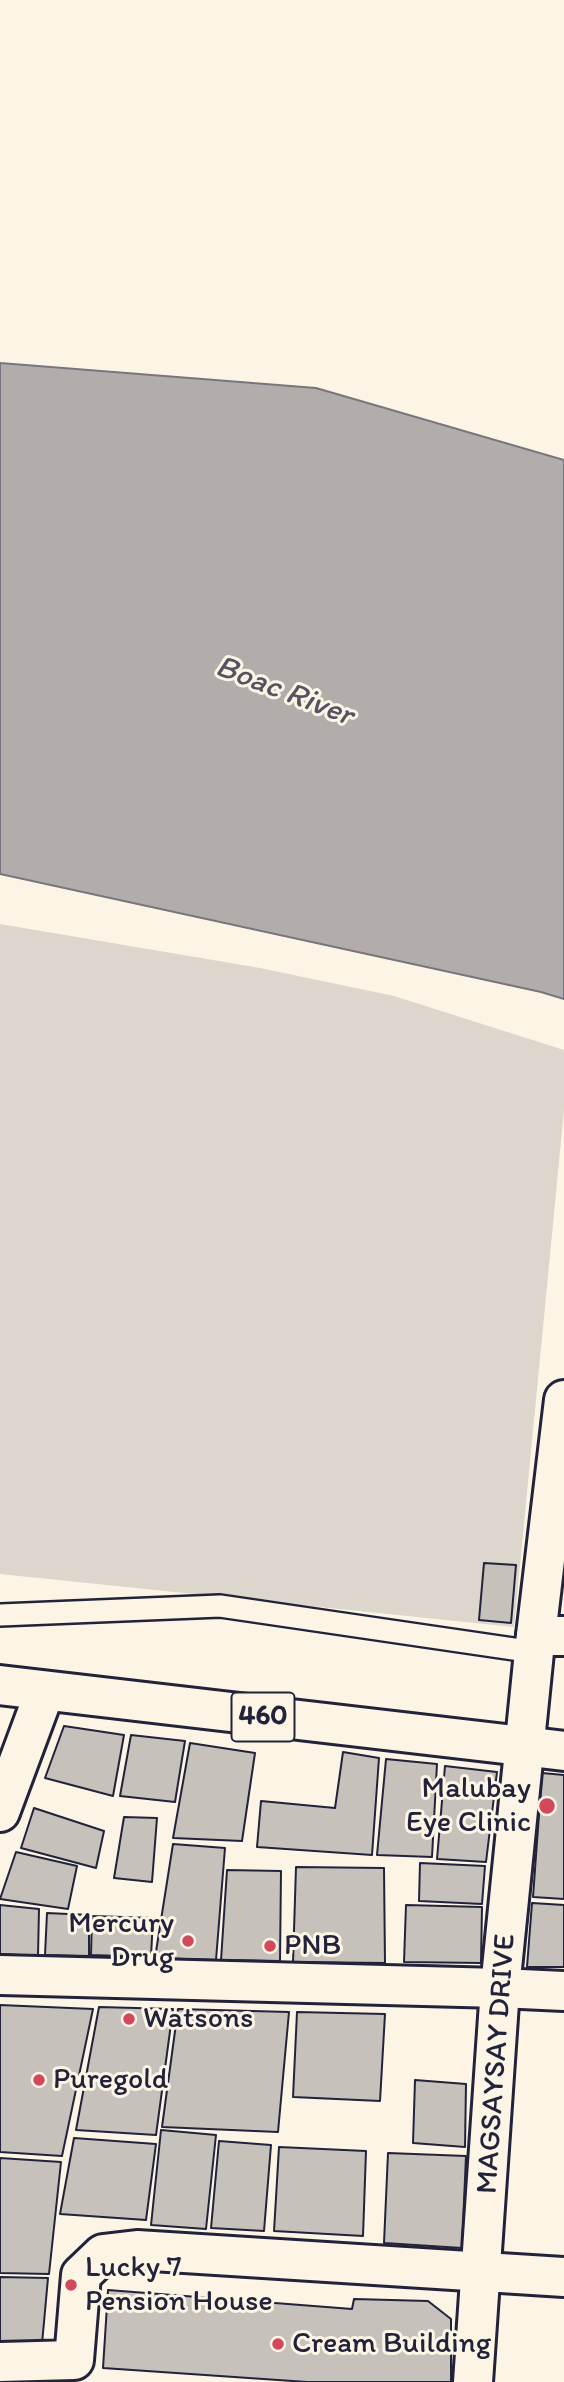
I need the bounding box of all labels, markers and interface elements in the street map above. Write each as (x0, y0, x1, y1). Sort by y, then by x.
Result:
water label: Boac River (210, 648, 358, 736)
road number: 460 (232, 1692, 294, 1742)
place label: Malubay Eye Clinic (406, 1771, 531, 1842)
marker: Malubay Eye Clinic (537, 1796, 557, 1816)
place label: Mercury Drug (68, 1906, 174, 1976)
place label: PNB (284, 1928, 341, 1964)
marker: Mercury Drug (180, 1933, 196, 1949)
street label: MAGSAYSAY DRIVE (470, 1933, 524, 2195)
marker: PNB (262, 1938, 278, 1954)
place label: Watsons (143, 2001, 253, 2037)
marker: Watsons (121, 2011, 137, 2027)
place label: Puregold (53, 2062, 168, 2098)
marker: Puregold (31, 2072, 47, 2088)
place label: Lucky 7 Pension House (85, 2250, 273, 2320)
marker: Lucky 7 Pension House (63, 2277, 79, 2293)
place label: Cream Building (292, 2326, 491, 2362)
marker: Cream Building (270, 2336, 286, 2352)

